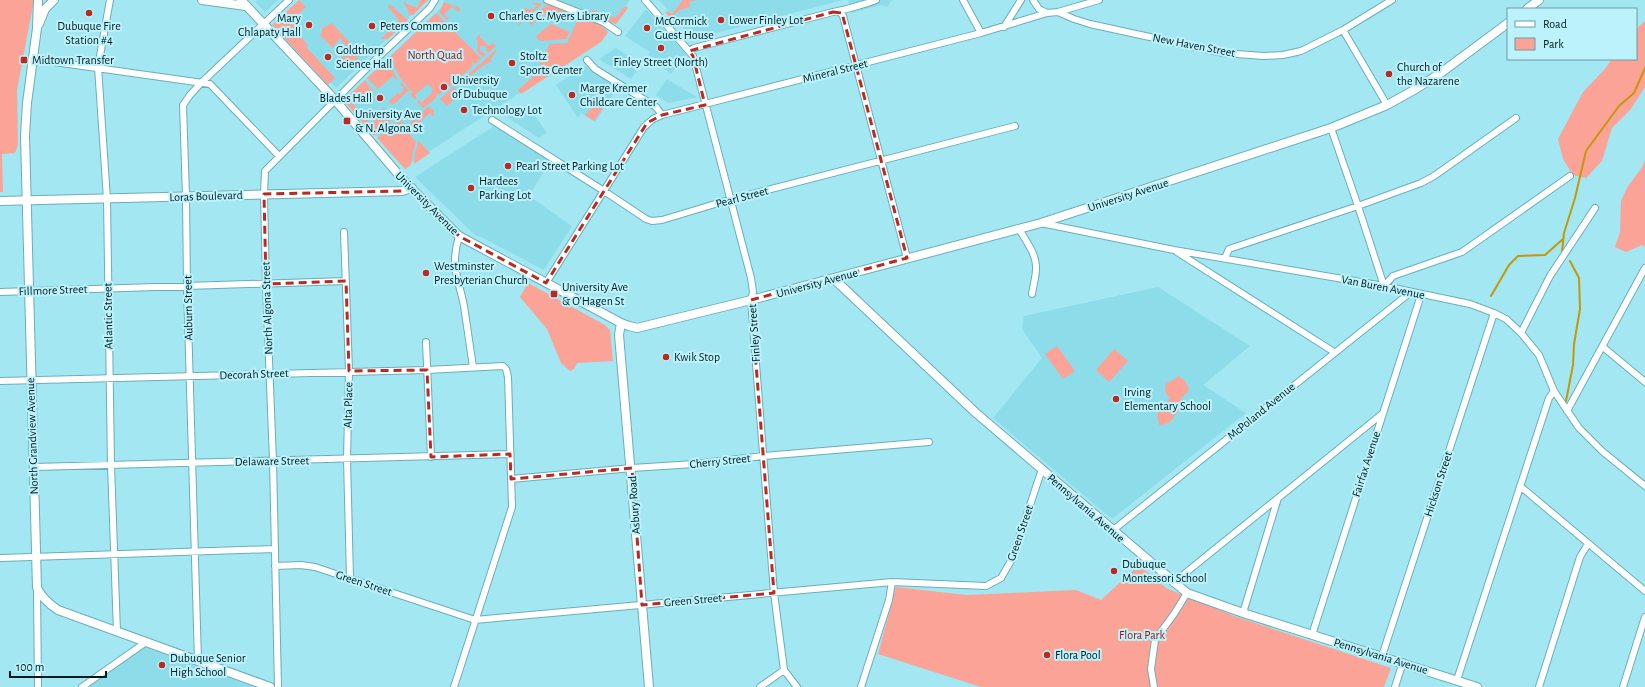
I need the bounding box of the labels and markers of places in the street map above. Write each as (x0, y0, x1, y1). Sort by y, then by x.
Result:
marker: Dubuque Fire Station #4 (84, 8, 94, 18)
place label: Charles C. Myers Library (499, 10, 609, 23)
marker: Charles C. Myers Library (486, 11, 496, 21)
place label: Mary Chlapaty Hall (238, 12, 301, 39)
place label: Lower Finley Lot (729, 14, 803, 27)
place label: McCormick Guest House (655, 15, 714, 41)
marker: Lower Finley Lot (716, 15, 726, 25)
place label: Dubuque Fire Station #4 (57, 20, 121, 46)
marker: Mary Chlapaty Hall (304, 20, 314, 30)
place label: Peters Commons (380, 20, 458, 32)
marker: Peters Commons (367, 21, 377, 31)
marker: McCormick Guest House (642, 23, 652, 33)
marker: Finley Street (North) (656, 43, 666, 53)
place label: Goldthorp Science Hall (336, 44, 392, 70)
place label: Stoltz Sports Center (520, 50, 583, 76)
marker: Goldthorp Science Hall (323, 52, 333, 62)
place label: Midtown Transfer (32, 54, 114, 66)
marker: Midtown Transfer (19, 55, 29, 65)
place label: Finley Street (North) (614, 56, 708, 69)
marker: Stoltz Sports Center (507, 58, 517, 68)
place label: Church of the Nazarene (1397, 61, 1460, 87)
marker: Church of the Nazarene (1384, 69, 1394, 79)
place label: University of Dubuque (452, 74, 507, 100)
marker: University of Dubuque (439, 82, 449, 92)
place label: Marge Kremer Childcare Center (580, 82, 657, 108)
marker: Marge Kremer Childcare Center (567, 90, 577, 100)
place label: Blades Hall (319, 92, 372, 104)
marker: Blades Hall (375, 93, 385, 103)
place label: Technology Lot (472, 104, 542, 117)
marker: Technology Lot (459, 105, 469, 115)
place label: University Ave & N. Algona St (355, 108, 423, 134)
marker: University Ave & N. Algona St (342, 116, 352, 126)
place label: Pearl Street Parking Lot (516, 160, 624, 172)
marker: Pearl Street Parking Lot (503, 161, 513, 171)
place label: Hardees Parking Lot (479, 175, 531, 201)
marker: Hardees Parking Lot (466, 183, 476, 193)
place label: Westminster Presbyterian Church (434, 260, 528, 287)
marker: Westminster Presbyterian Church (421, 268, 431, 278)
place label: University Ave & O'Hagen St (562, 281, 628, 307)
marker: University Ave & O'Hagen St (549, 289, 559, 299)
place label: Kwik Stop (674, 351, 720, 363)
marker: Kwik Stop (661, 352, 671, 362)
place label: Irving Elementary School (1124, 386, 1211, 413)
marker: Irving Elementary School (1111, 394, 1121, 404)
place label: Dubuque Montessori School (1122, 558, 1207, 584)
marker: Dubuque Montessori School (1109, 566, 1119, 576)
place label: Flora Pool (1055, 649, 1101, 661)
marker: Flora Pool (1042, 650, 1052, 660)
place label: Dubuque Senior High School (170, 652, 246, 678)
marker: Dubuque Senior High School (157, 660, 167, 670)

